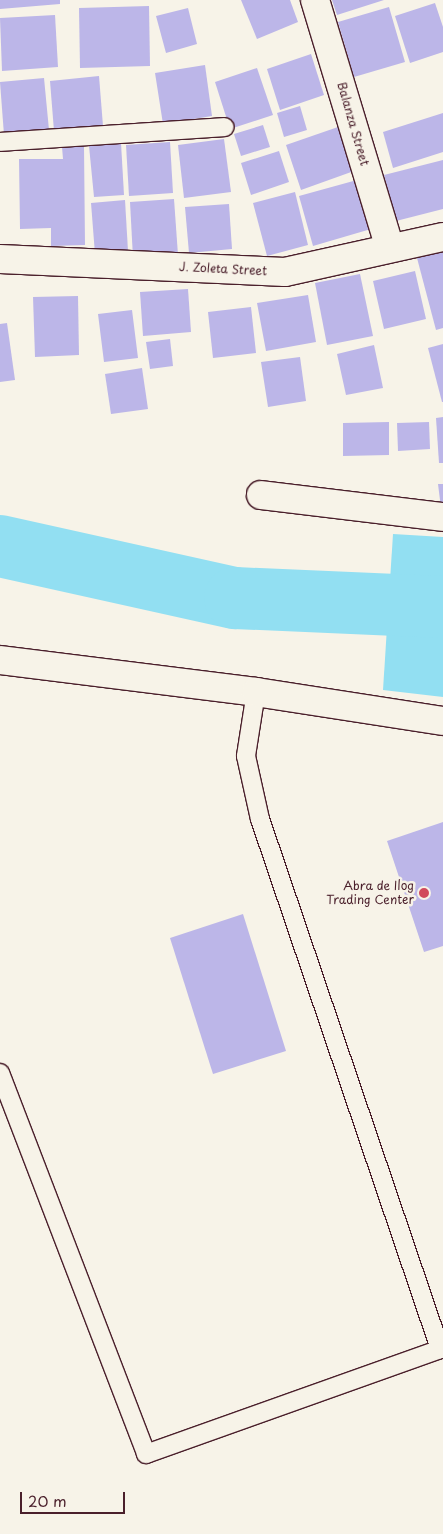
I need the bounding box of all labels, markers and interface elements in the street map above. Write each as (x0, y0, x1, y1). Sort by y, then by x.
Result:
street label: Balanza Street (334, 81, 372, 167)
street label: J. Zoleta Street (178, 259, 268, 279)
place label: Abra de Ilog Trading Center (326, 879, 414, 907)
marker: Abra de Ilog Trading Center (418, 887, 430, 899)
scale bar (22, 1482, 128, 1514)
text: 20 m (28, 1489, 67, 1512)

